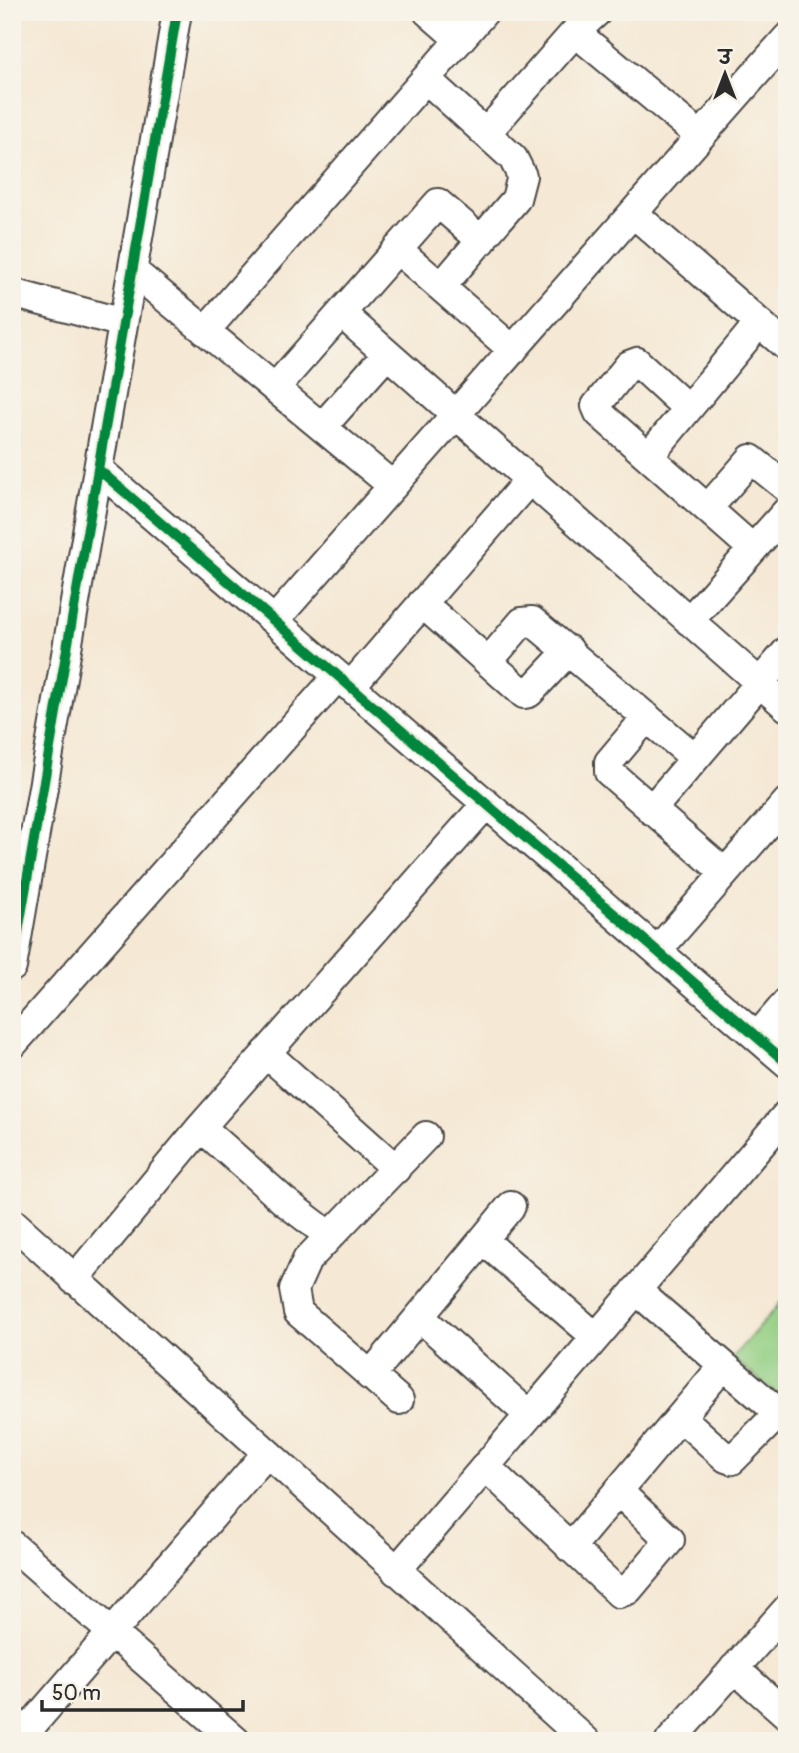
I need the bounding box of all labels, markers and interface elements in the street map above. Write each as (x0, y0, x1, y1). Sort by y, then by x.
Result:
north arrow (690, 38, 760, 108)
text: उ (717, 46, 734, 70)
scale bar (42, 1669, 243, 1713)
text: 50 m (52, 1680, 101, 1707)

